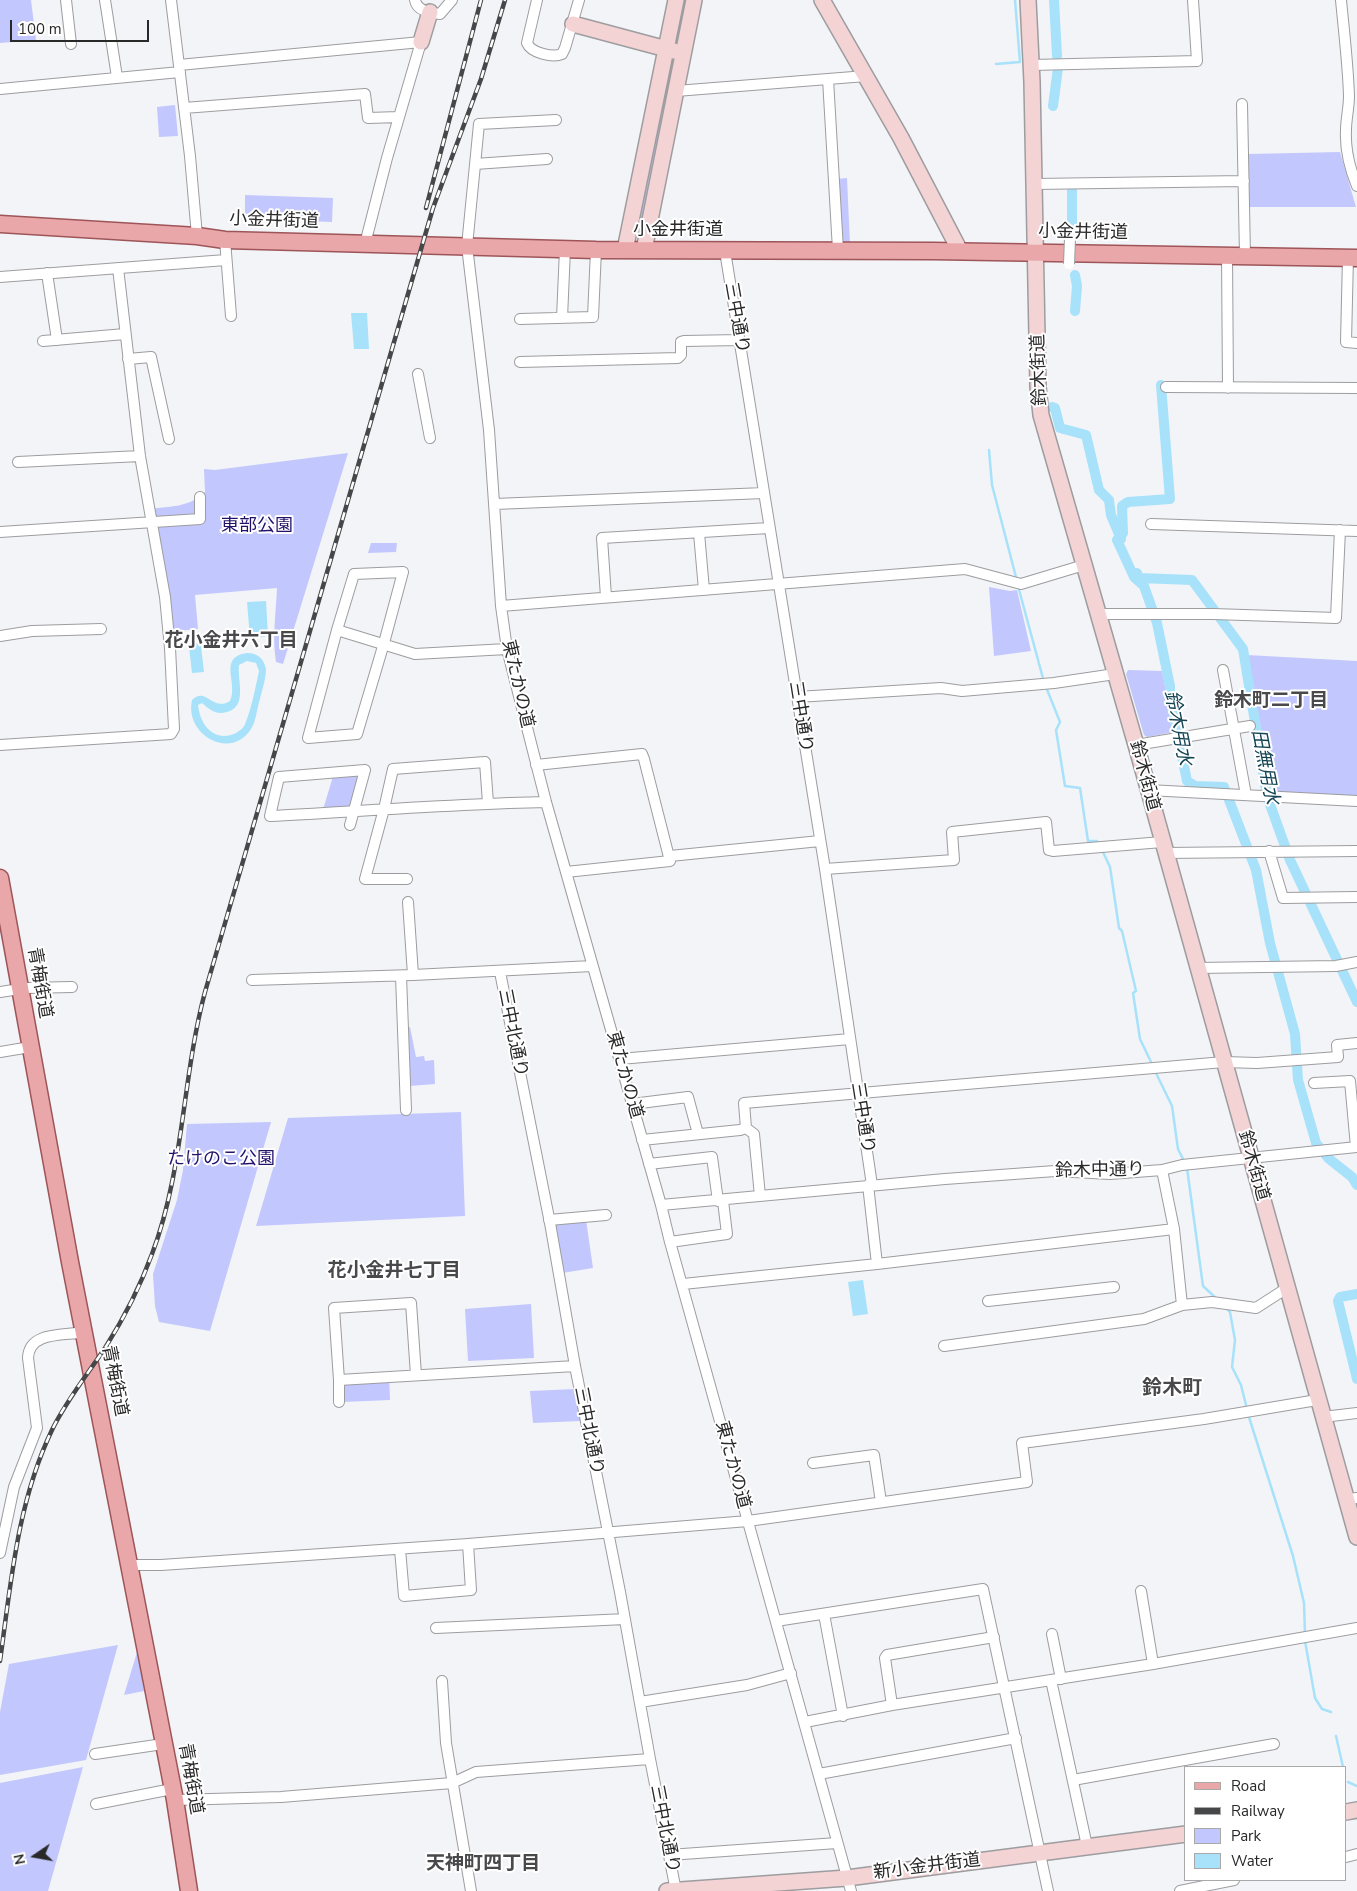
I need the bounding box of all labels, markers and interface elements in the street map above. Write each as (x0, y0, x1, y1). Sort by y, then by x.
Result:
scale bar (12, 10, 151, 42)
text: 100 m (18, 19, 62, 39)
street label: 小金井街道 (229, 209, 319, 233)
street label: 小金井街道 (633, 220, 723, 242)
street label: 小金井街道 (1038, 221, 1128, 245)
street label: 三中通り (719, 281, 753, 355)
street label: 鈴木街道 (1028, 334, 1052, 406)
park label: 東部公園 (221, 516, 293, 538)
district label: 花小金井六丁目 (165, 630, 297, 652)
street label: 東たかの道 (496, 638, 538, 730)
street label: 三中通り (784, 680, 816, 754)
water label: 鈴木用水 (1159, 689, 1195, 767)
district label: 鈴木町二丁目 (1214, 690, 1328, 712)
water label: 田無用水 (1246, 728, 1282, 806)
street label: 鈴木街道 (1124, 738, 1164, 814)
street label: 青梅街道 (22, 946, 56, 1020)
street label: 三中北通り (493, 987, 531, 1079)
street label: 東たかの道 (601, 1029, 647, 1121)
street label: 三中通り (846, 1081, 878, 1155)
street label: 鈴木街道 (1233, 1128, 1273, 1204)
park label: たけのこ公園 (167, 1149, 275, 1171)
street label: 鈴木中通り (1055, 1159, 1145, 1183)
district label: 花小金井七丁目 (328, 1260, 460, 1282)
street label: 青梅街道 (97, 1344, 131, 1418)
district label: 鈴木町 (1142, 1377, 1202, 1401)
street label: 三中北通り (569, 1385, 607, 1477)
street label: 東たかの道 (710, 1419, 754, 1511)
street label: 青梅街道 (173, 1742, 207, 1816)
legend (1184, 1766, 1347, 1881)
text: Road (1231, 1776, 1266, 1796)
street label: 三中北通り (645, 1783, 683, 1875)
text: Railway (1231, 1801, 1285, 1821)
text: Park (1231, 1826, 1261, 1846)
north arrow (10, 1831, 60, 1881)
street label: 新小金井街道 (872, 1850, 982, 1884)
text: Water (1231, 1851, 1273, 1871)
text: N (9, 1852, 30, 1866)
district label: 天神町四丁目 (426, 1853, 540, 1875)

